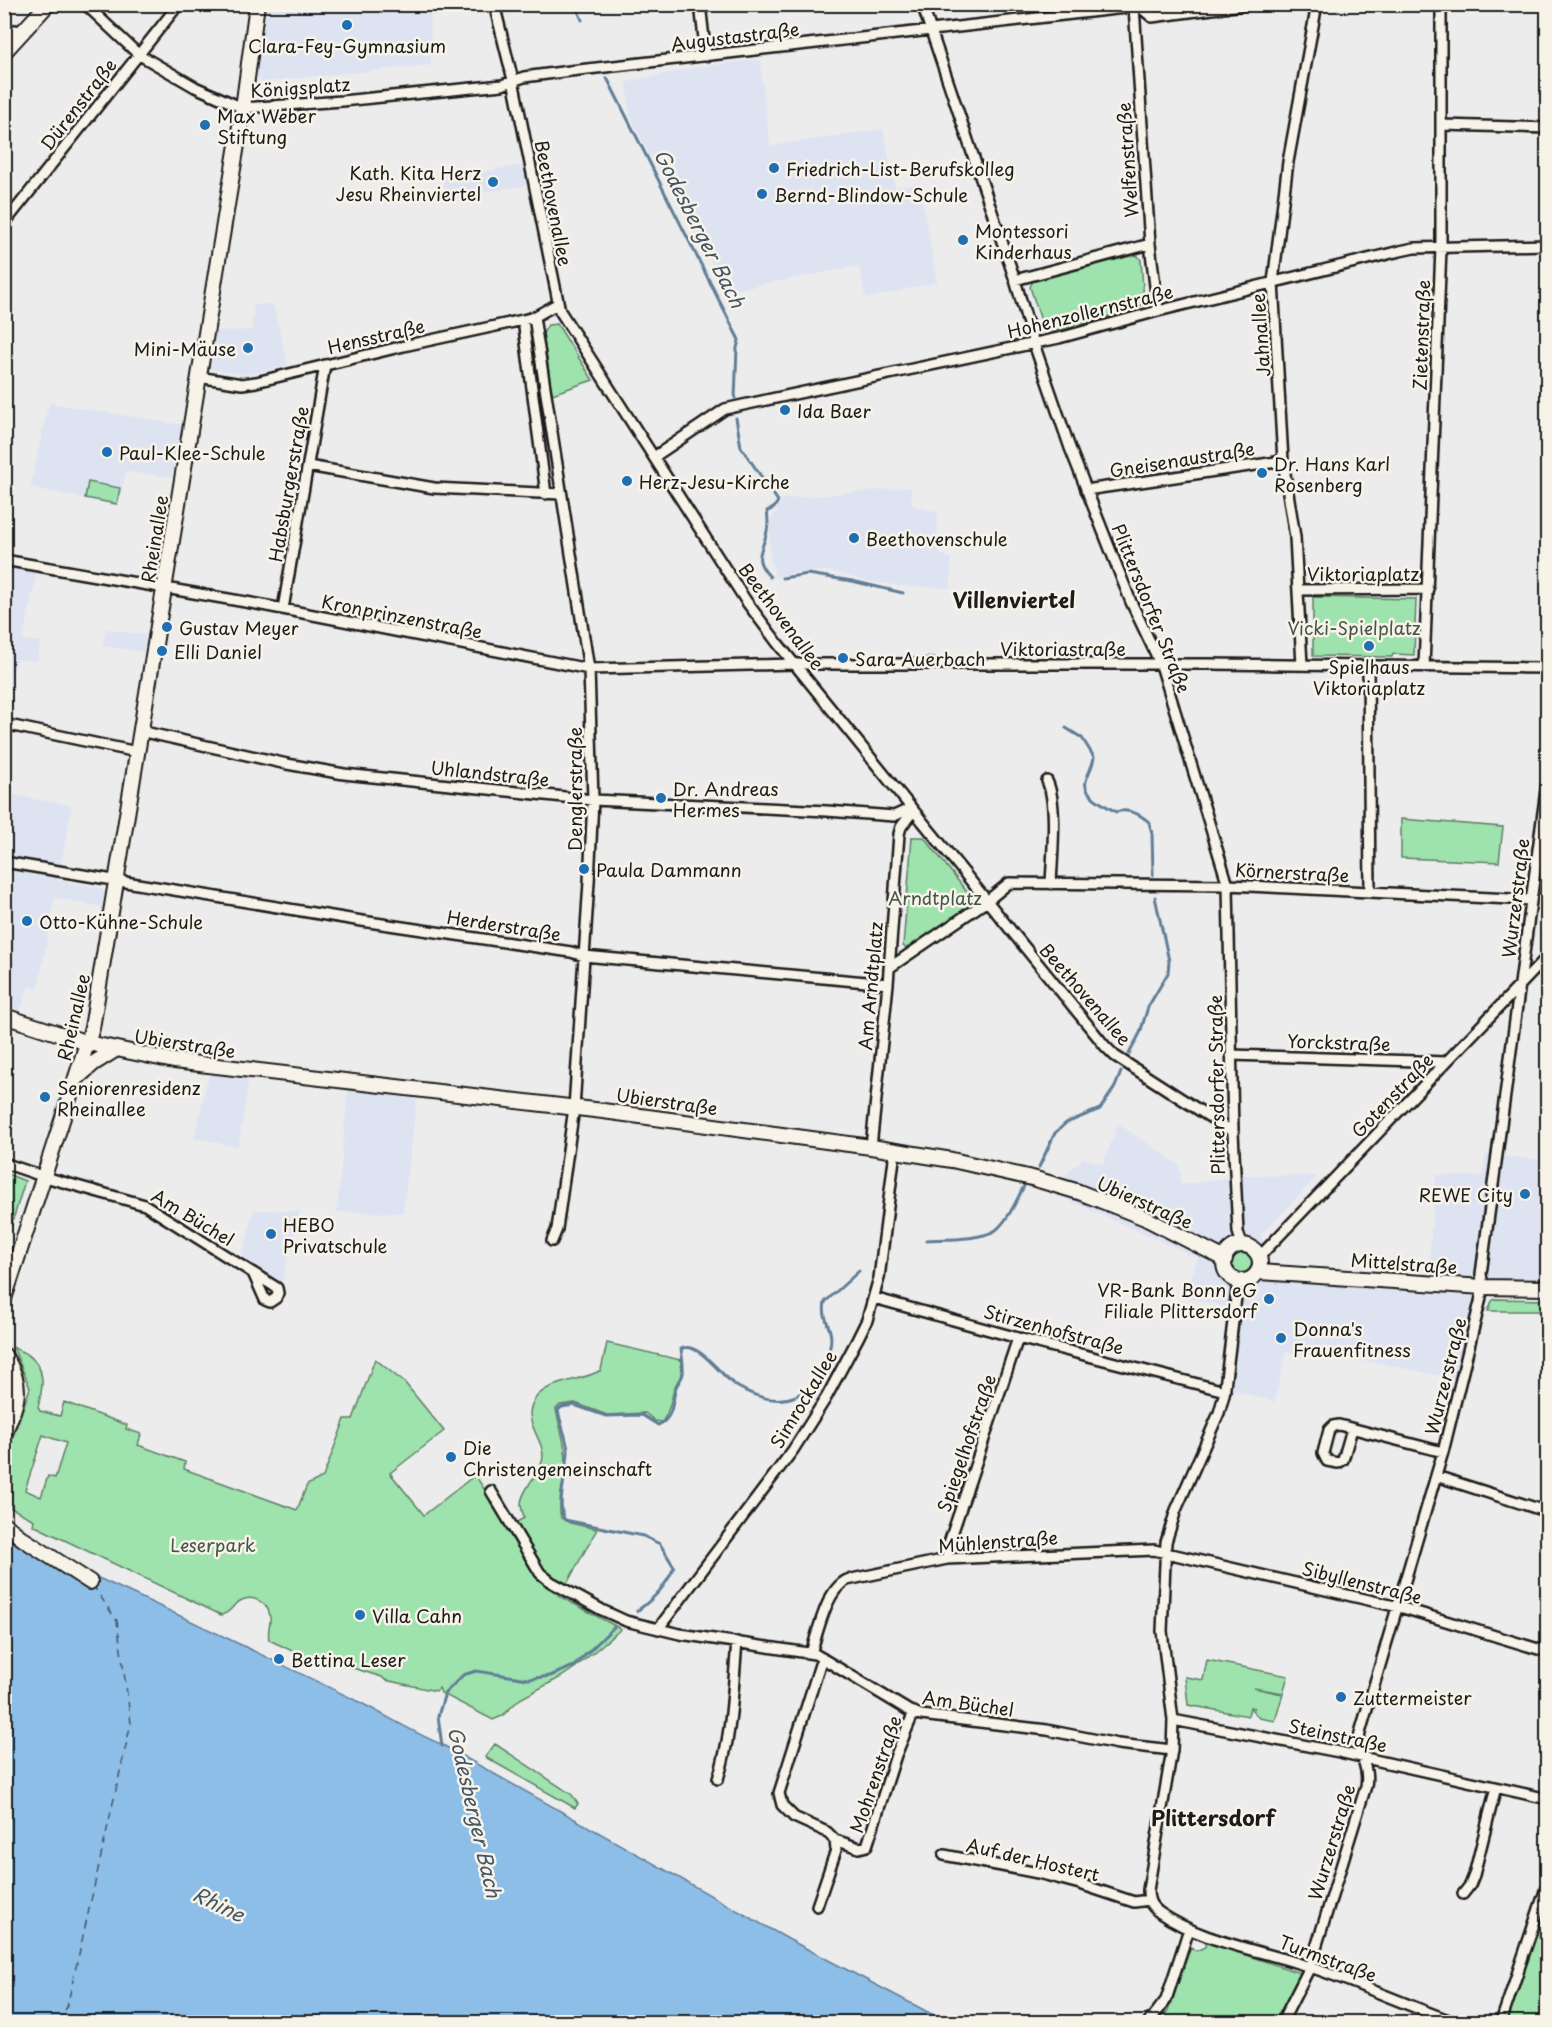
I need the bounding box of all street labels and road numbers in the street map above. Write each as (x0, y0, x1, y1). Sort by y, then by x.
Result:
street label: Augustastraße (669, 15, 801, 57)
street label: Dürenstraße (33, 52, 123, 156)
street label: Königsplatz (249, 70, 351, 104)
street label: Welfenstraße (1110, 102, 1144, 218)
street label: Beethovenallee (529, 138, 579, 269)
street label: Hohenzollernstraße (1004, 277, 1176, 345)
street label: Zietenstraße (1406, 279, 1436, 391)
street label: Jahnallee (1244, 292, 1276, 378)
street label: Hensstraße (325, 312, 427, 360)
street label: Habsburgerstraße (261, 404, 315, 564)
street label: Gneisenaustraße (1108, 434, 1256, 484)
street label: Rheinallee (134, 493, 174, 585)
street label: Plittersdorfer Straße (1106, 519, 1198, 697)
street label: Beethovenallee (733, 557, 831, 675)
street label: Viktoriaplatz (1307, 560, 1419, 587)
street label: Kronprinzenstraße (319, 587, 485, 645)
street label: Viktoriastraße (1000, 635, 1126, 662)
street label: Denglerstraße (561, 727, 588, 851)
street label: Uhlandstraße (429, 753, 551, 793)
street label: Wurzerstraße (1494, 837, 1536, 959)
street label: Körnerstraße (1234, 856, 1350, 888)
street label: Herderstraße (445, 903, 563, 947)
street label: Am Arndtplatz (851, 920, 889, 1051)
street label: Beethovenallee (1034, 937, 1138, 1051)
street label: Rheinallee (50, 971, 96, 1063)
street label: Plittersdorfer Straße (1201, 995, 1231, 1175)
street label: Ubierstraße (132, 1022, 238, 1064)
street label: Yorckstraße (1287, 1027, 1391, 1057)
street label: Gotenstraße (1345, 1047, 1439, 1143)
street label: Ubierstraße (615, 1081, 719, 1121)
street label: Ubierstraße (1093, 1169, 1197, 1235)
street label: Am Büchel (147, 1182, 239, 1252)
street label: Mittelstraße (1350, 1246, 1458, 1280)
street label: Stirzenhofstraße (981, 1297, 1127, 1361)
street label: Wurzerstraße (1417, 1315, 1473, 1437)
street label: Simrockallee (763, 1345, 843, 1453)
street label: Spiegelhofstraße (930, 1370, 1002, 1516)
street label: Mühlenstraße (937, 1523, 1059, 1559)
street label: Sibyllenstraße (1299, 1554, 1425, 1610)
street label: Am Büchel (921, 1683, 1015, 1723)
street label: Steinstraße (1286, 1711, 1390, 1759)
street label: Mohrenstraße (842, 1712, 908, 1836)
street label: Wurzerstraße (1301, 1781, 1361, 1903)
street label: Auf der Hostert (964, 1831, 1102, 1887)
street label: Turmstraße (1275, 1928, 1381, 1988)

